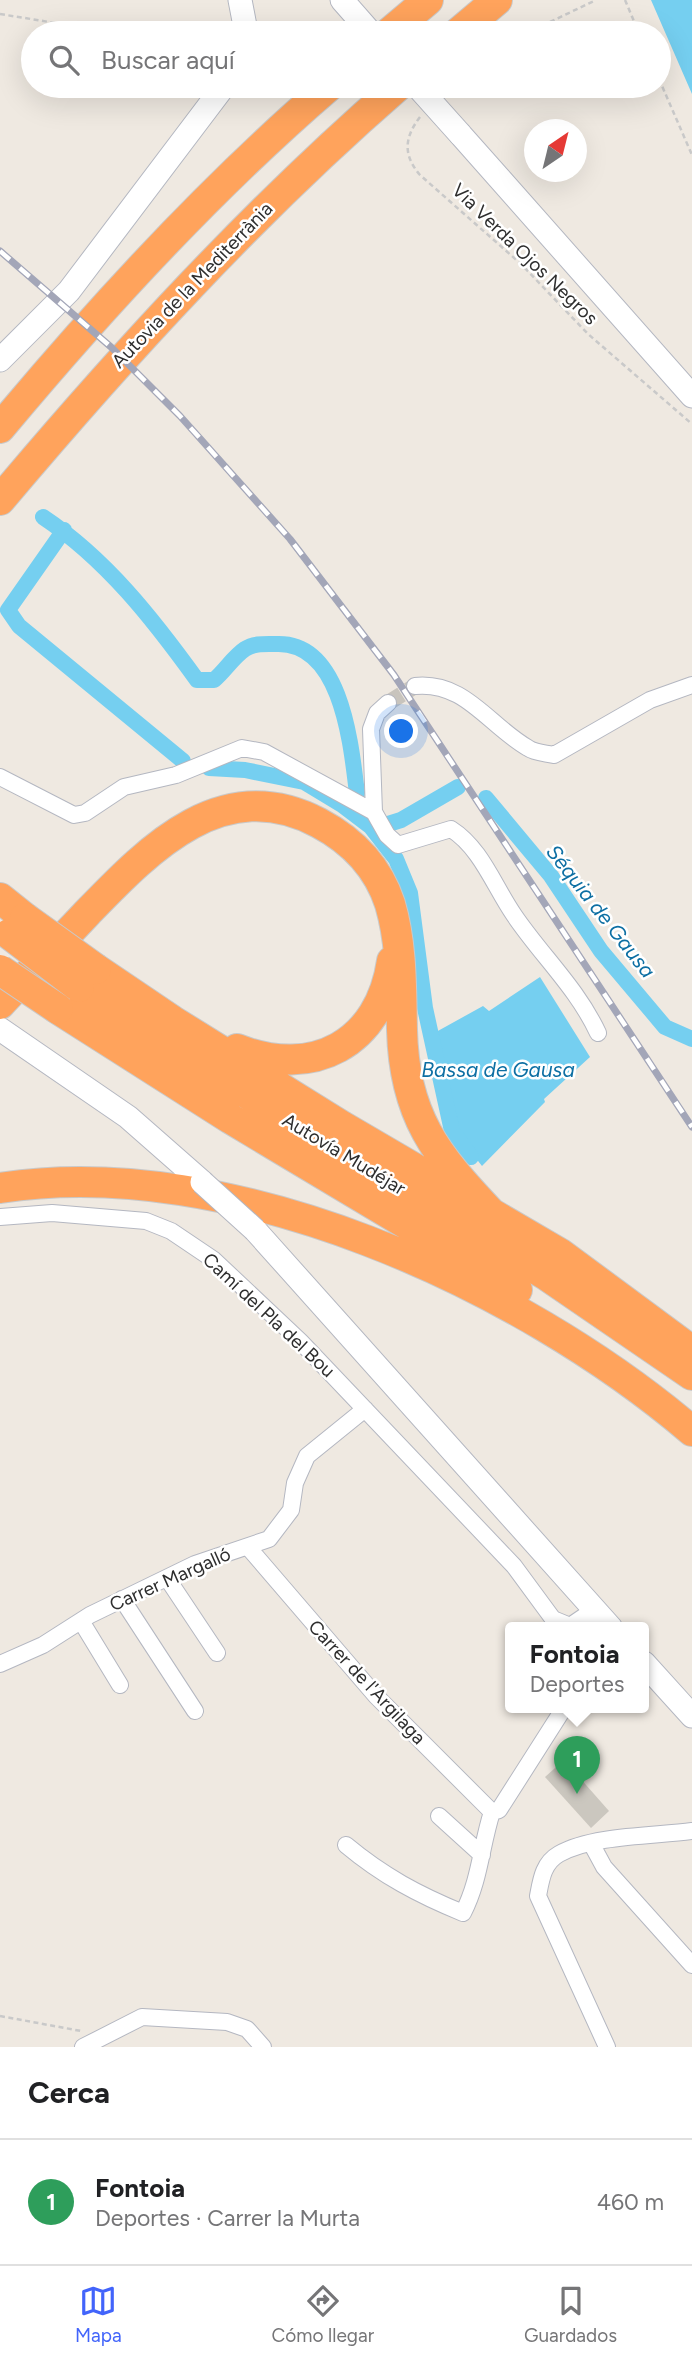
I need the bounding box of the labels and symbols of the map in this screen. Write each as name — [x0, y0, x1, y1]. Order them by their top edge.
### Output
north arrow — [524, 119, 587, 182]
street label: Via Verda Ojos Negros — [447, 178, 603, 330]
street label: Autovia de la Mediterrània — [107, 197, 277, 373]
your location — [384, 714, 418, 748]
water label: Séquia de Gausa — [541, 839, 661, 983]
water label: Bassa de Gausa — [421, 1057, 575, 1082]
street label: Autovía Mudéjar — [278, 1108, 410, 1200]
street label: Camí del Pla del Bou — [198, 1248, 340, 1382]
street label: Carrer Margalló — [106, 1542, 234, 1616]
street label: Carrer de l'Argilaga — [304, 1615, 430, 1749]
pin: 1 — [554, 1736, 600, 1794]

